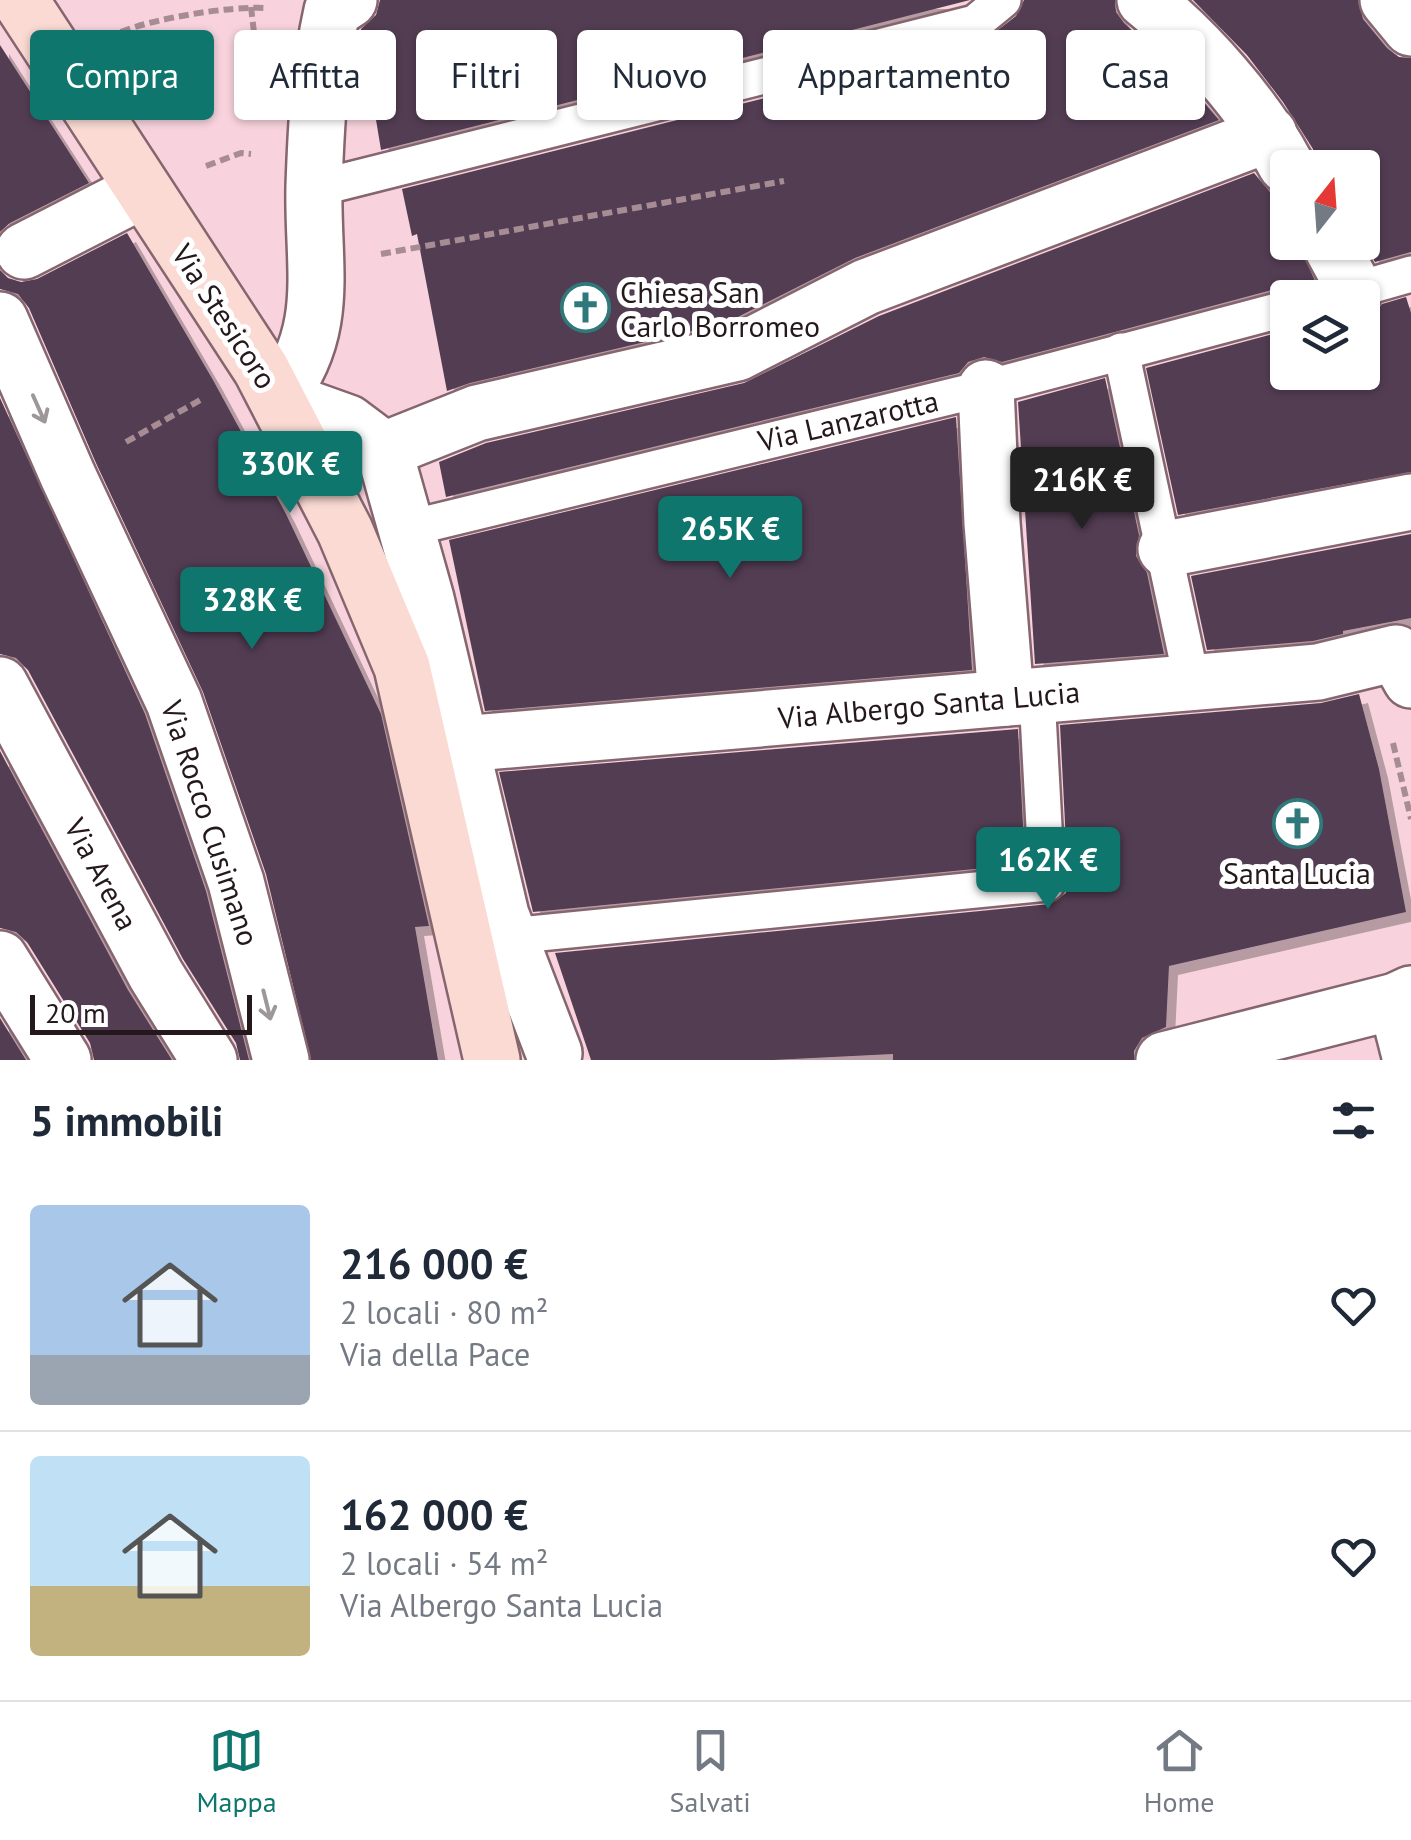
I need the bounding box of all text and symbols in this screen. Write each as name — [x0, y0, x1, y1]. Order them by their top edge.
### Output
chip: Compra — [30, 30, 214, 120]
chip: Affitta — [234, 30, 396, 120]
chip: Filtri — [416, 30, 557, 120]
chip: Nuovo — [577, 30, 743, 120]
chip: Appartamento — [763, 30, 1046, 120]
chip: Casa — [1066, 30, 1205, 120]
north arrow — [1270, 150, 1380, 260]
map controls — [1270, 150, 1380, 390]
street label: Via Stesicoro — [163, 235, 286, 396]
place label: Chiesa San Carlo Borromeo — [620, 272, 820, 345]
button: layers — [1270, 280, 1380, 390]
church icon: Chiesa San Carlo Borromeo — [559, 282, 611, 334]
street label: Via Lanzarotta — [753, 380, 942, 460]
one-way arrow — [31, 393, 49, 424]
pin: 330K € — [209, 431, 371, 516]
text: 330K € — [240, 442, 340, 484]
pin: 216K € — [1001, 447, 1163, 532]
text: 216K € — [1032, 458, 1132, 500]
pin: 265K € — [649, 496, 811, 581]
text: 265K € — [680, 507, 780, 549]
pin: 328K € — [171, 567, 333, 652]
text: 328K € — [202, 578, 302, 620]
street label: Via Albergo Santa Lucia — [775, 671, 1082, 737]
street label: Via Rocco Cusimano — [153, 695, 269, 950]
church icon: Santa Lucia — [1271, 797, 1323, 849]
street label: Via Arena — [56, 810, 148, 937]
pin: 162K € — [967, 827, 1129, 912]
text: 162K € — [998, 838, 1098, 880]
place label: Santa Lucia — [1223, 853, 1371, 892]
one-way arrow — [259, 988, 277, 1020]
scale bar — [30, 990, 252, 1034]
text: 20 m — [45, 994, 106, 1031]
text: 5 immobili — [30, 1093, 223, 1148]
icon: filters — [1326, 1093, 1381, 1148]
text: 216 000 € — [340, 1236, 528, 1291]
icon: home — [110, 1245, 230, 1365]
icon: heart — [1326, 1278, 1381, 1333]
text: 2 locali · 80 m² — [340, 1291, 548, 1333]
text: Via della Pace — [340, 1333, 530, 1375]
text: 162 000 € — [340, 1487, 528, 1542]
icon: home — [110, 1496, 230, 1616]
icon: heart — [1326, 1529, 1381, 1584]
text: 2 locali · 54 m² — [340, 1542, 548, 1584]
text: Via Albergo Santa Lucia — [340, 1584, 663, 1626]
tab: Mappa — [196, 1723, 277, 1820]
tab: Salvati — [670, 1723, 751, 1820]
tab: Home — [1144, 1723, 1215, 1820]

